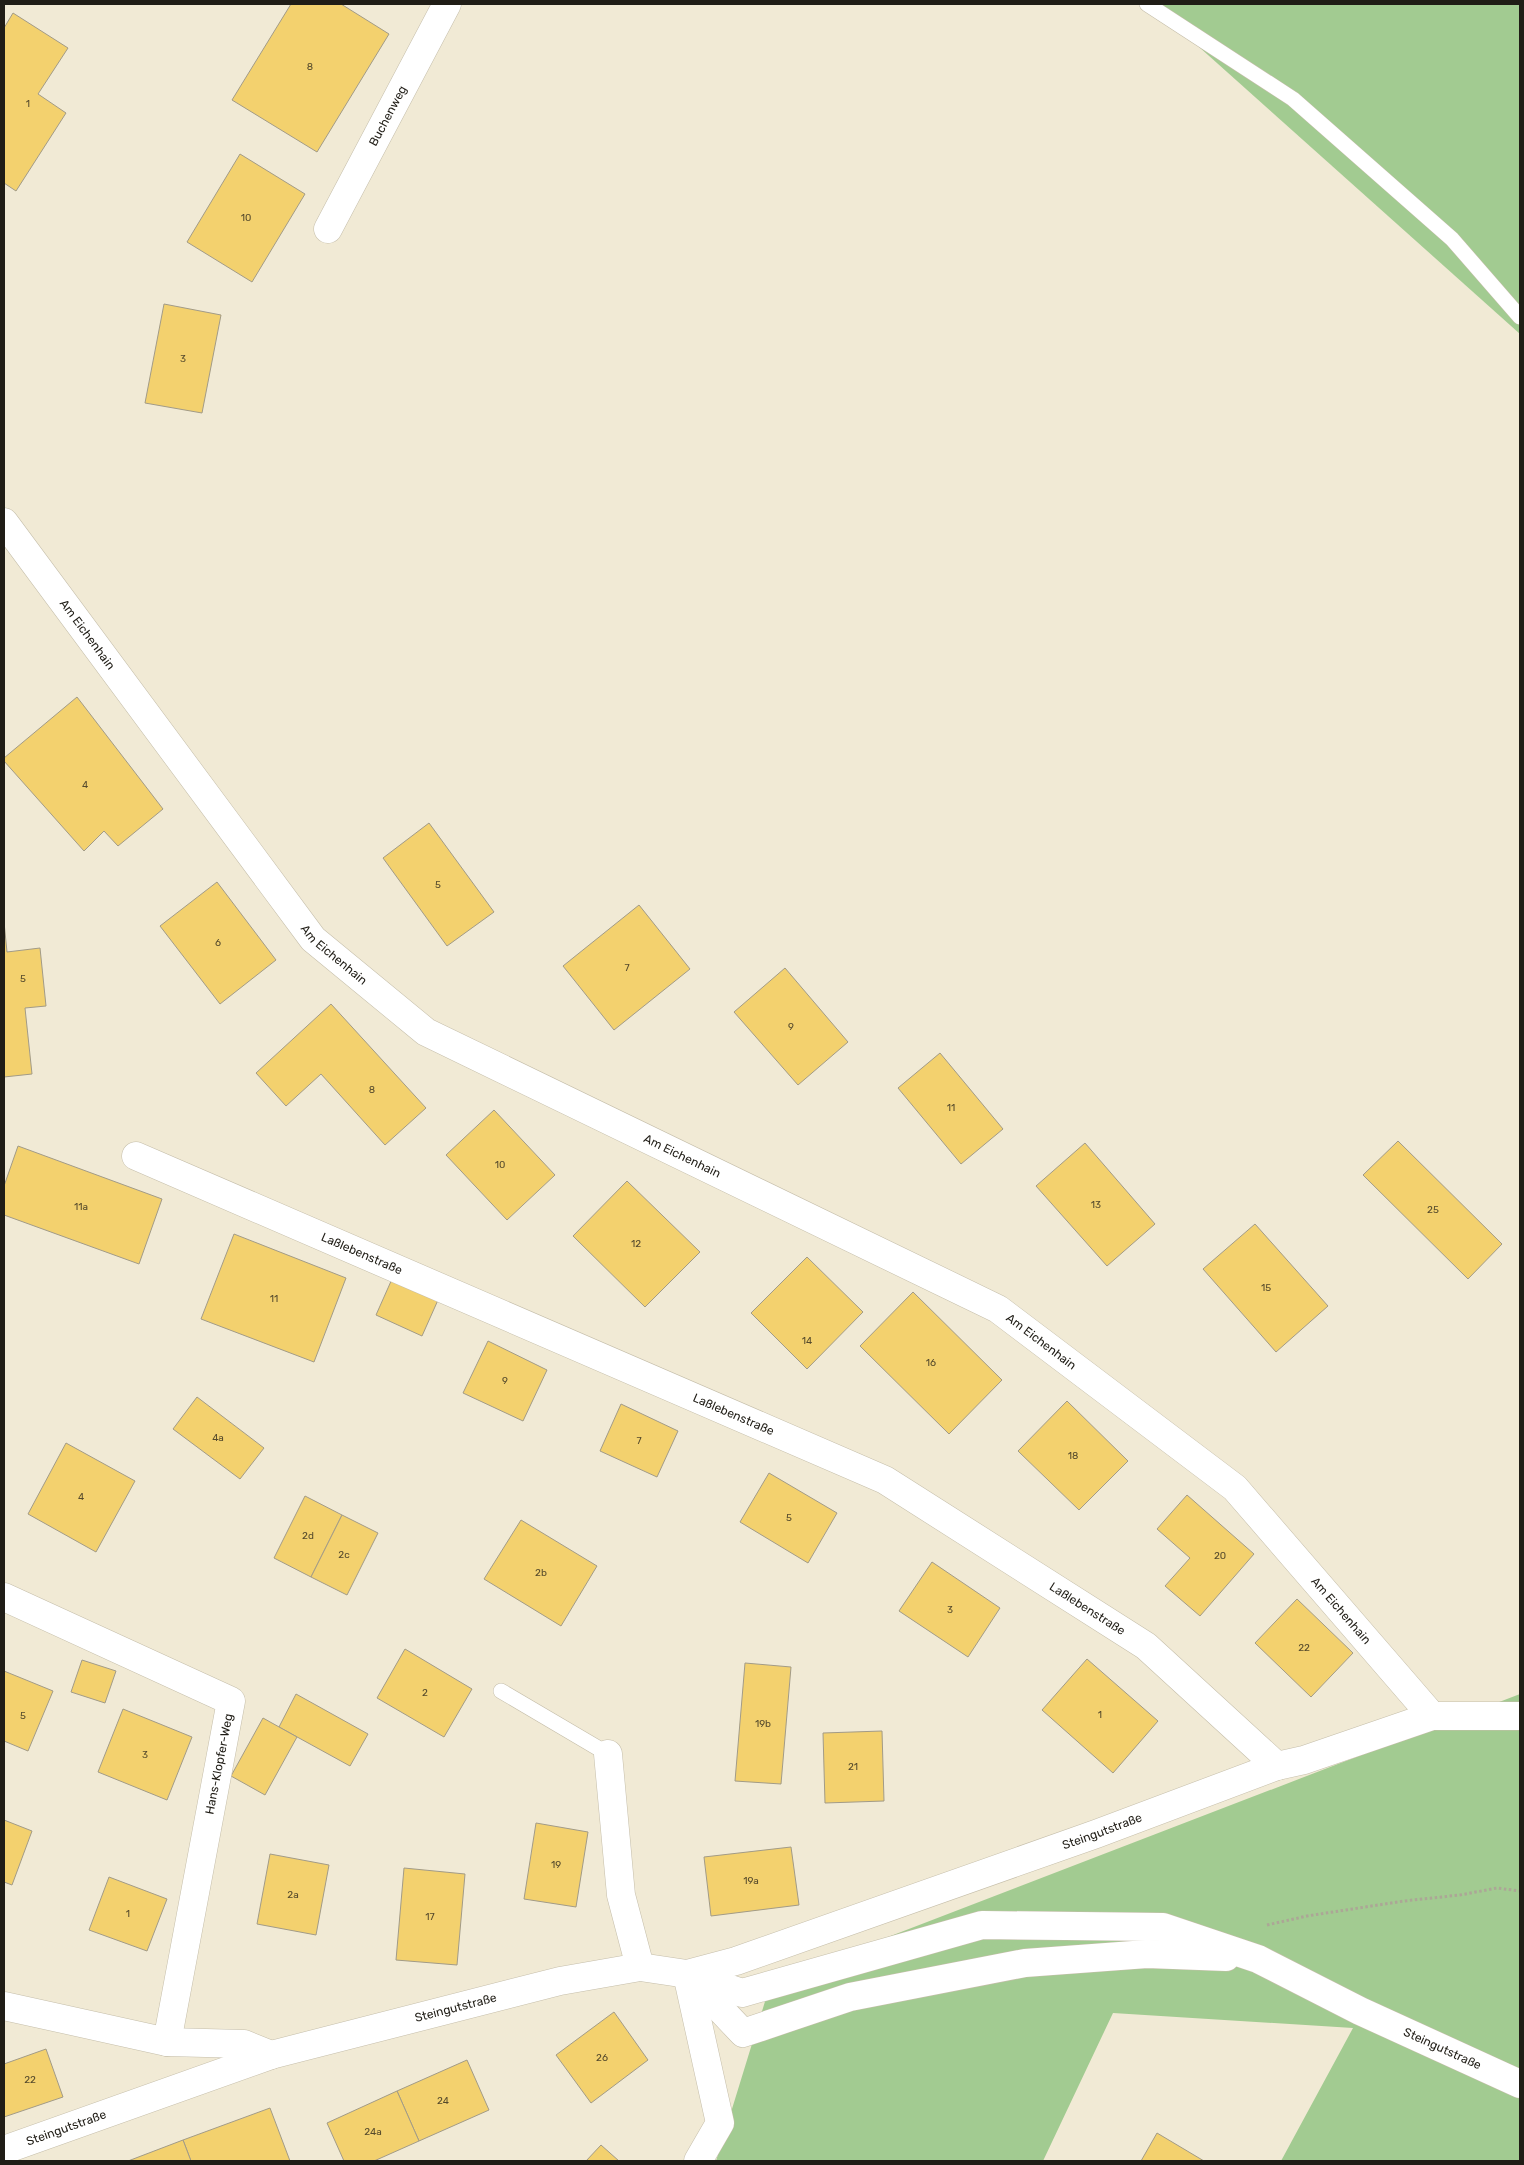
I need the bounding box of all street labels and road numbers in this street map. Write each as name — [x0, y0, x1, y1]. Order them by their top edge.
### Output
street label: Buchenweg — [366, 83, 410, 149]
street label: Am Eichenhain — [57, 597, 118, 672]
street label: Am Eichenhain — [298, 922, 370, 988]
street label: Am Eichenhain — [641, 1131, 723, 1181]
street label: Laßlebenstraße — [319, 1230, 405, 1277]
street label: Am Eichenhain — [1003, 1311, 1079, 1372]
street label: Laßlebenstraße — [691, 1391, 776, 1438]
street label: Am Eichenhain — [1308, 1574, 1374, 1647]
street label: Laßlebenstraße — [1047, 1580, 1128, 1638]
street label: Hans-Klopfer-Weg — [202, 1712, 236, 1816]
street label: Steingutstraße — [1060, 1810, 1144, 1852]
street label: Steingutstraße — [413, 1990, 498, 2025]
street label: Steingutstraße — [1401, 2025, 1484, 2073]
street label: Steingutstraße — [24, 2107, 108, 2149]

